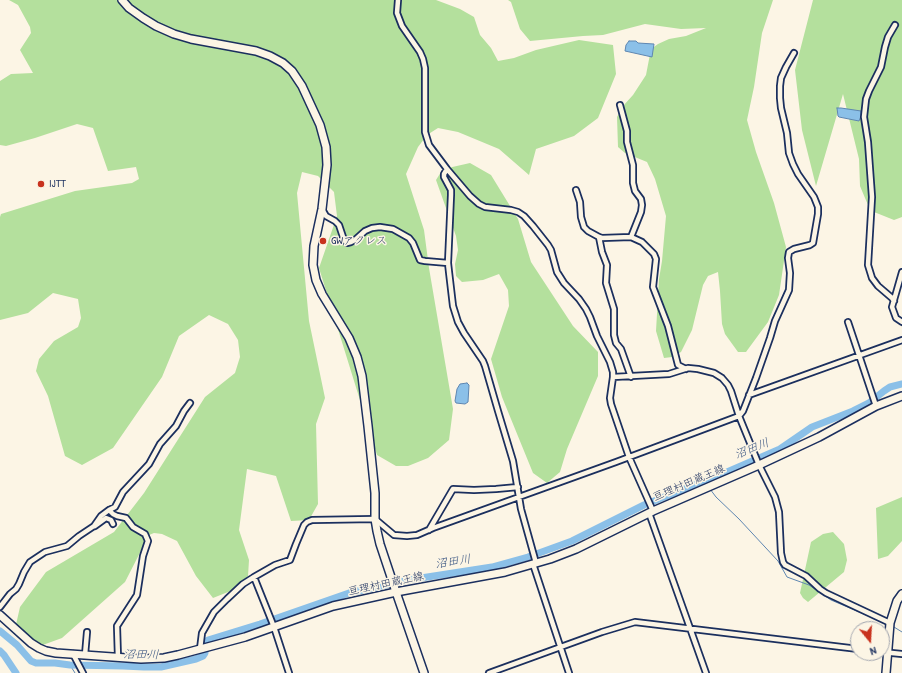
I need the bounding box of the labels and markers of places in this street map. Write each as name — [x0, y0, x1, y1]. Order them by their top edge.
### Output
place label: IJTT — [49, 177, 66, 191]
marker: IJTT — [36, 179, 46, 189]
place label: GWアクレス — [331, 234, 387, 248]
marker: GWアクレス — [318, 236, 328, 246]

